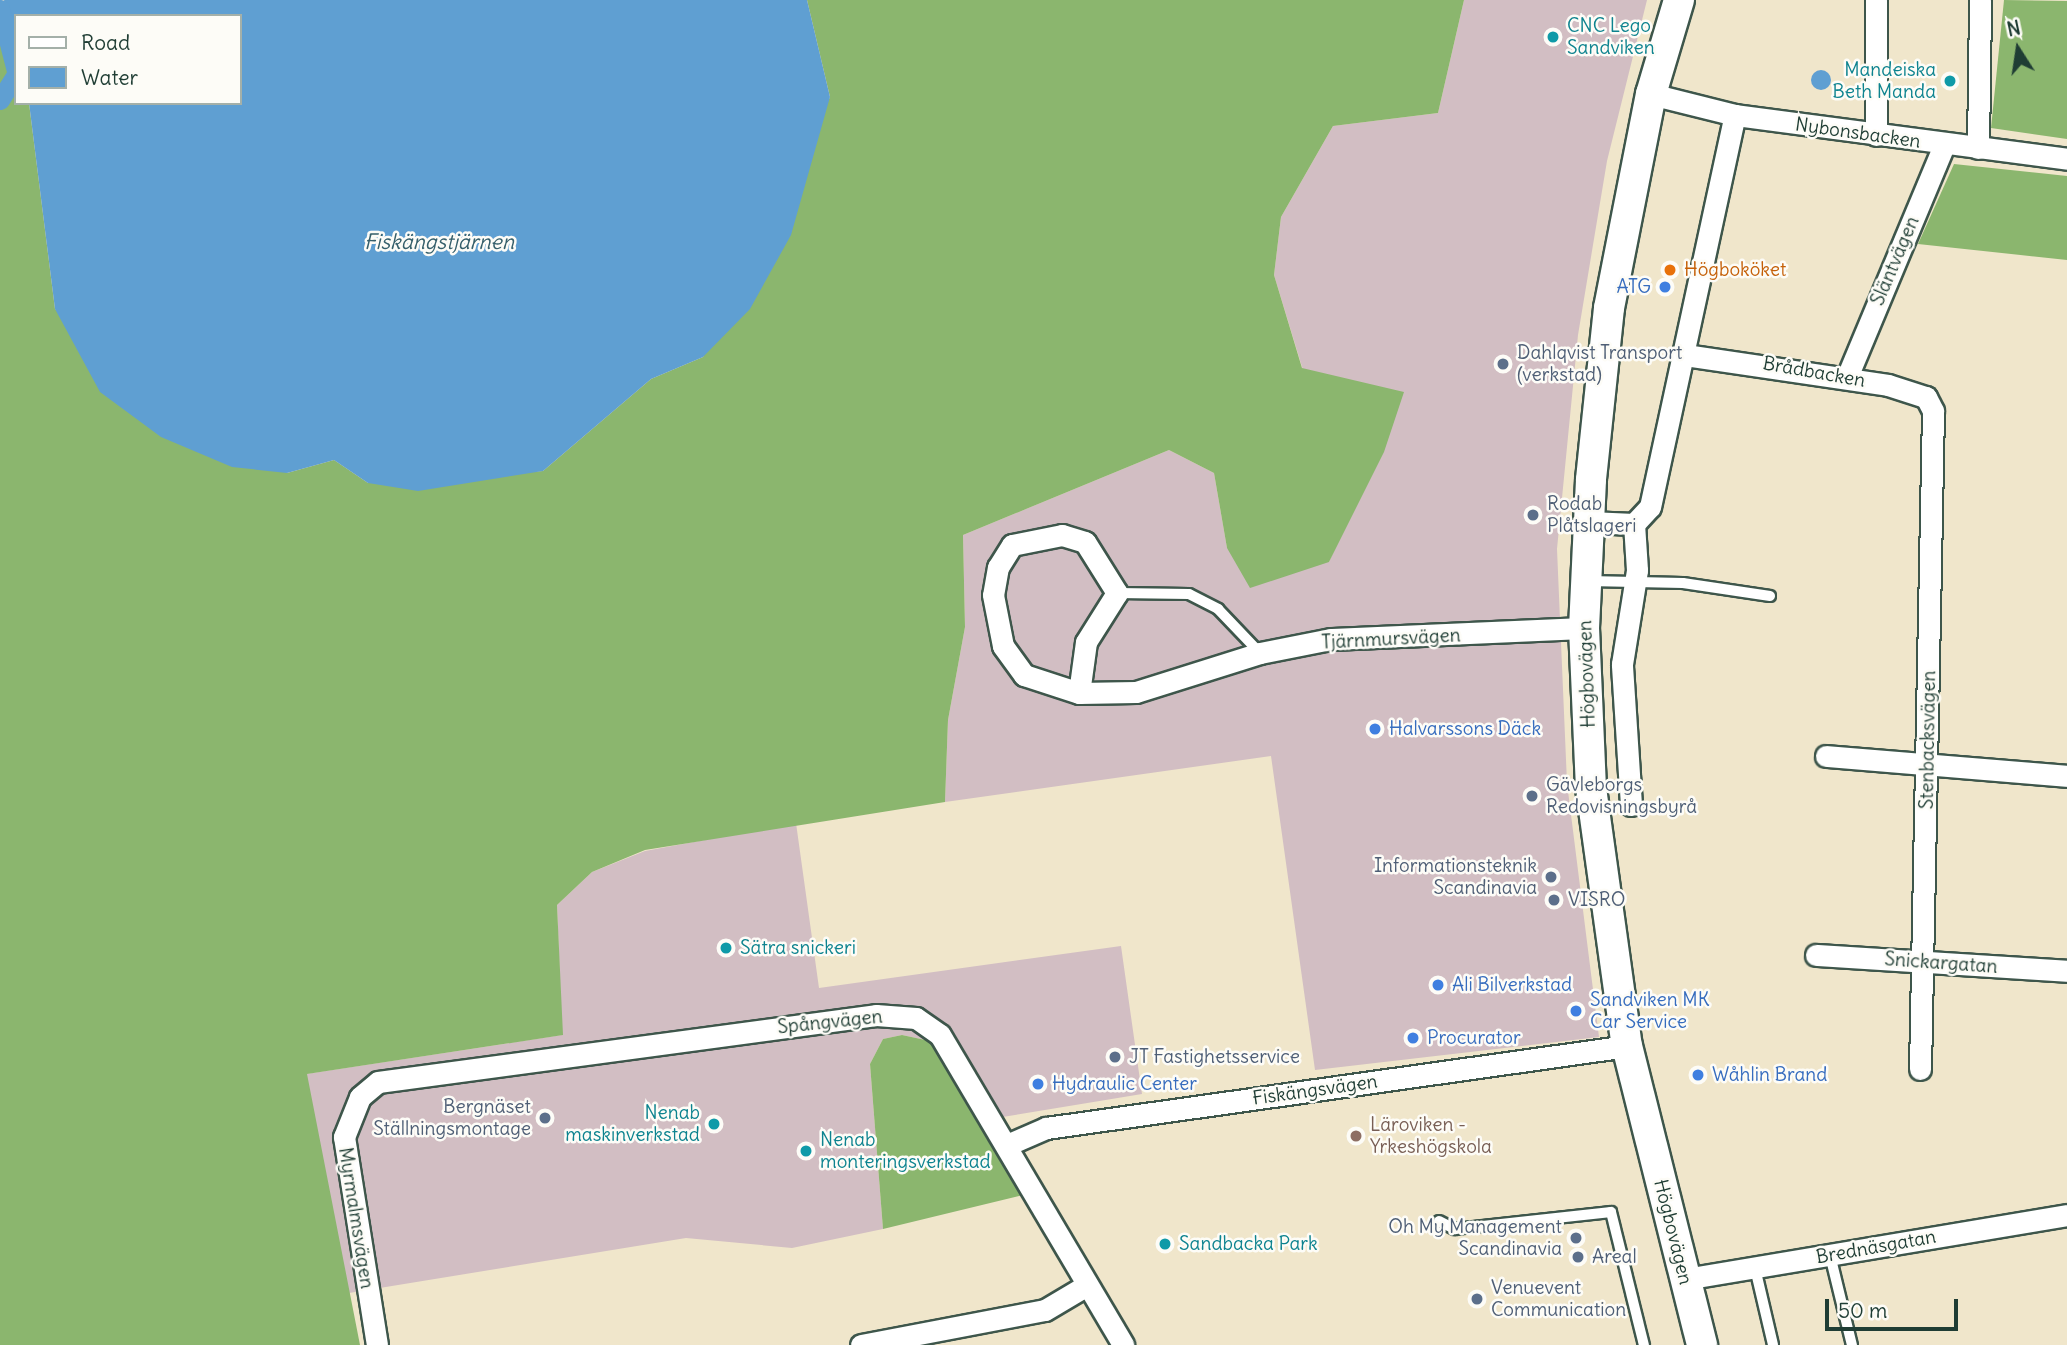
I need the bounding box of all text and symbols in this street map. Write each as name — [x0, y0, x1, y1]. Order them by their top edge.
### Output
legend — [14, 14, 242, 105]
north arrow — [1983, 14, 2053, 84]
place label: CNC Lego Sandviken — [1567, 15, 1655, 59]
text: N — [2005, 15, 2023, 42]
text: Road — [81, 29, 130, 56]
marker: CNC Lego Sandviken — [1545, 29, 1561, 45]
place label: Mandeiska Beth Manda — [1832, 59, 1936, 103]
text: Water — [81, 64, 138, 91]
marker: Mandeiska Beth Manda — [1942, 73, 1958, 89]
street label: Nybonsbacken — [1794, 113, 1922, 153]
street label: Släntvägen — [1866, 213, 1924, 309]
water label: Fiskängstjärnen — [364, 229, 514, 255]
place label: Högboköket — [1684, 259, 1787, 281]
marker: Högboköket — [1662, 262, 1678, 278]
place label: ATG — [1617, 276, 1651, 298]
marker: ATG — [1657, 279, 1673, 295]
place label: Dahlqvist Transport (verkstad) — [1517, 342, 1682, 386]
street label: Brådbacken — [1761, 352, 1867, 392]
marker: Dahlqvist Transport (verkstad) — [1495, 356, 1511, 372]
place label: Rodab Plåtslageri — [1547, 493, 1636, 537]
marker: Rodab Plåtslageri — [1525, 507, 1541, 523]
street label: Högbovägen — [1574, 620, 1600, 728]
street label: Tjärnmursvägen — [1321, 624, 1461, 654]
street label: Stenbacksvägen — [1915, 670, 1941, 810]
place label: Halvarssons Däck — [1389, 718, 1541, 740]
marker: Halvarssons Däck — [1367, 721, 1383, 737]
place label: Gävleborgs Redovisningsbyrå — [1546, 774, 1697, 818]
marker: Gävleborgs Redovisningsbyrå — [1524, 788, 1540, 804]
place label: Informationsteknik Scandinavia — [1374, 855, 1537, 899]
marker: Informationsteknik Scandinavia — [1543, 869, 1559, 885]
place label: VISRO — [1568, 889, 1625, 911]
marker: VISRO — [1546, 892, 1562, 908]
place label: Sätra snickeri — [740, 937, 856, 959]
marker: Sätra snickeri — [718, 940, 734, 956]
street label: Snickargatan — [1884, 948, 1998, 978]
place label: Ali Bilverkstad — [1452, 974, 1572, 996]
marker: Ali Bilverkstad — [1430, 977, 1446, 993]
place label: Sandviken MK Car Service — [1590, 989, 1710, 1033]
marker: Sandviken MK Car Service — [1568, 1003, 1584, 1019]
street label: Spångvägen — [776, 1005, 884, 1039]
place label: Procurator — [1427, 1027, 1521, 1049]
marker: Procurator — [1405, 1030, 1421, 1046]
place label: JT Fastighetsservice — [1129, 1046, 1300, 1068]
marker: JT Fastighetsservice — [1107, 1049, 1123, 1065]
place label: Wåhlin Brand — [1712, 1064, 1828, 1086]
marker: Wåhlin Brand — [1690, 1067, 1706, 1083]
street label: Fiskängsvägen — [1251, 1070, 1379, 1110]
place label: Hydraulic Center — [1052, 1073, 1197, 1095]
marker: Hydraulic Center — [1030, 1076, 1046, 1092]
place label: Bergnäset Ställningsmontage — [373, 1096, 531, 1140]
place label: Nenab maskinverkstad — [565, 1102, 700, 1146]
marker: Bergnäset Ställningsmontage — [537, 1110, 553, 1126]
place label: Läroviken - Yrkeshögskola — [1370, 1114, 1492, 1158]
marker: Nenab maskinverkstad — [706, 1116, 722, 1132]
marker: Läroviken - Yrkeshögskola — [1348, 1128, 1364, 1144]
place label: Nenab monteringsverkstad — [820, 1129, 991, 1173]
marker: Nenab monteringsverkstad — [798, 1143, 814, 1159]
street label: Myrmalmsvägen — [334, 1146, 378, 1290]
street label: Högbovägen — [1649, 1177, 1697, 1287]
place label: Oh My Management Scandinavia — [1388, 1216, 1562, 1260]
street label: Brednäsgatan — [1814, 1225, 1938, 1269]
marker: Oh My Management Scandinavia — [1568, 1230, 1584, 1246]
place label: Sandbacka Park — [1179, 1233, 1318, 1255]
marker: Sandbacka Park — [1157, 1236, 1173, 1252]
place label: Areal — [1592, 1246, 1637, 1268]
marker: Areal — [1570, 1249, 1586, 1265]
place label: Venuevent Communication — [1491, 1277, 1626, 1321]
scale bar — [1829, 1286, 1962, 1330]
marker: Venuevent Communication — [1469, 1291, 1485, 1307]
text: 50 m — [1838, 1297, 1887, 1324]

